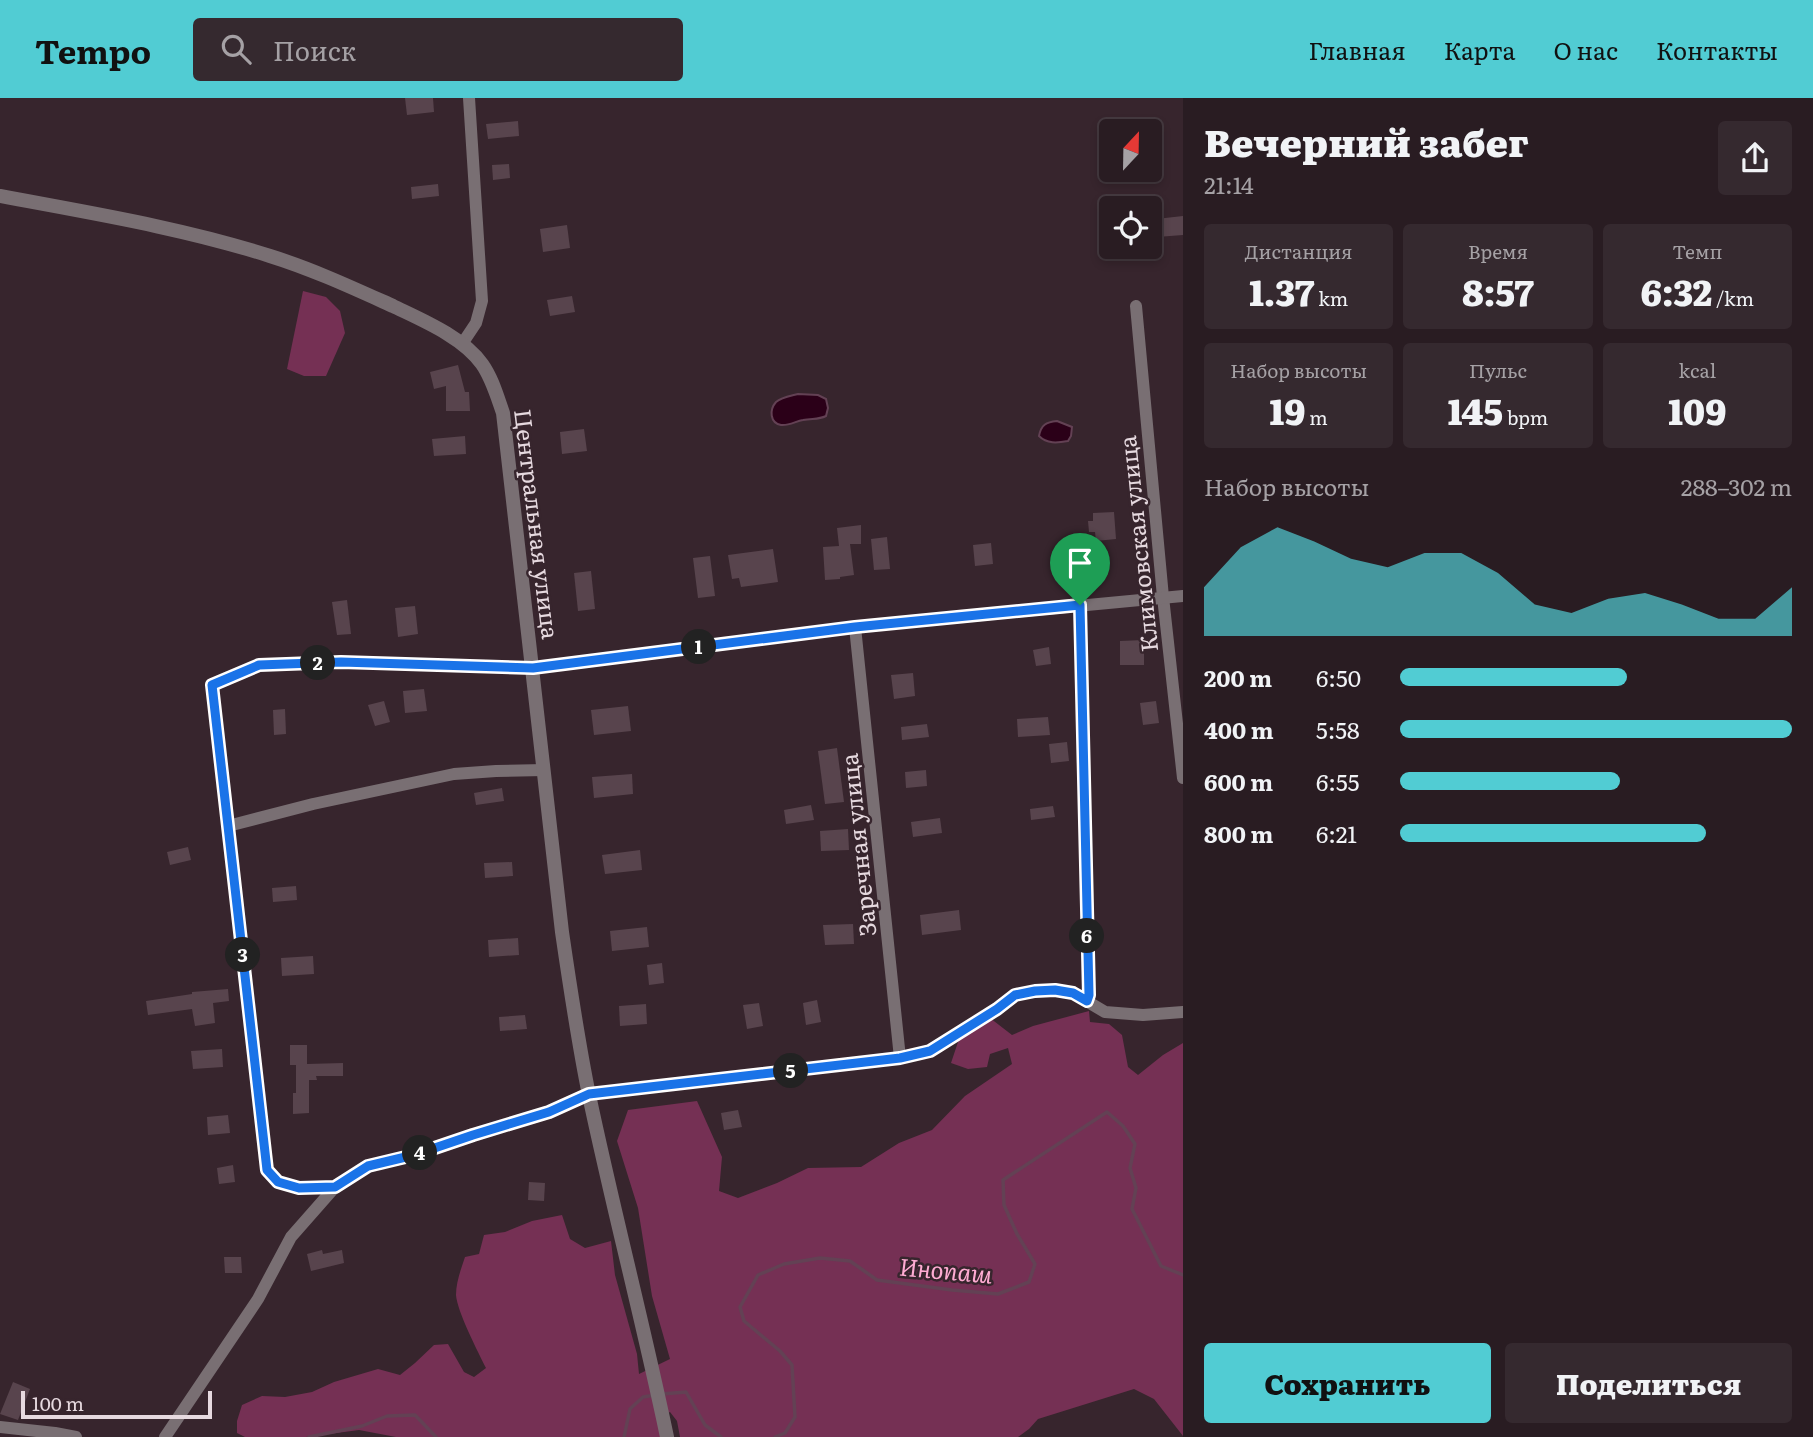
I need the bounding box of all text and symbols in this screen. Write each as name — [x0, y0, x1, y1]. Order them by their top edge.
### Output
search box — [193, 18, 683, 81]
text: Tempo — [35, 25, 151, 74]
icon: search — [217, 30, 255, 68]
text: Поиск — [273, 30, 356, 69]
text: Главная — [1308, 32, 1406, 67]
text: Карта — [1444, 32, 1516, 67]
text: О нас — [1554, 32, 1618, 67]
text: Контакты — [1656, 32, 1778, 67]
text: Вечерний забег — [1204, 112, 1529, 169]
north arrow — [1099, 119, 1162, 182]
map controls — [1099, 119, 1162, 259]
button: share — [1718, 121, 1792, 195]
text: 21:14 — [1204, 167, 1254, 201]
button: locate — [1099, 196, 1162, 259]
text: Дистанция — [1245, 237, 1353, 265]
text: Время — [1468, 237, 1528, 265]
text: Темп — [1672, 237, 1722, 265]
text: 1.37 — [1249, 265, 1314, 317]
text: 8:57 — [1462, 265, 1534, 317]
text: 6:32 — [1641, 265, 1712, 317]
text: km — [1314, 284, 1348, 312]
text: /km — [1712, 284, 1754, 312]
text: Набор высоты — [1230, 356, 1367, 384]
text: Пульс — [1469, 356, 1527, 384]
text: kcal — [1679, 356, 1716, 384]
text: 19 — [1270, 384, 1305, 436]
text: 145 — [1448, 384, 1503, 436]
text: 109 — [1668, 384, 1726, 436]
text: m — [1305, 403, 1328, 431]
text: bpm — [1503, 403, 1548, 431]
street label: Центральная улица — [507, 407, 569, 642]
street label: Климовская улица — [1109, 434, 1165, 654]
text: Набор высоты — [1204, 469, 1369, 503]
text: 288–302 m — [1681, 469, 1792, 503]
pin — [1050, 533, 1110, 605]
icon: arrive — [1061, 544, 1099, 582]
pin: 1 — [682, 630, 716, 664]
text: 1 — [695, 632, 702, 660]
pin: 2 — [300, 646, 336, 680]
text: 2 — [312, 648, 323, 676]
text: 200 m — [1204, 660, 1272, 694]
text: 6:50 — [1316, 660, 1361, 694]
text: 400 m — [1204, 712, 1274, 746]
text: 5:58 — [1316, 712, 1360, 746]
street label: Заречная улица — [830, 751, 883, 938]
text: 600 m — [1204, 764, 1273, 798]
text: 6:55 — [1316, 764, 1359, 798]
text: 800 m — [1204, 816, 1273, 850]
text: 6:21 — [1316, 816, 1357, 850]
pin: 6 — [1070, 918, 1104, 954]
text: 6 — [1081, 921, 1092, 949]
pin: 3 — [226, 938, 260, 972]
text: 3 — [237, 940, 248, 968]
pin: 5 — [774, 1054, 808, 1088]
text: 5 — [785, 1056, 796, 1084]
pin: 4 — [402, 1136, 438, 1170]
text: 4 — [414, 1138, 425, 1166]
water label: Инопаш — [898, 1247, 994, 1291]
button: Сохранить — [1204, 1343, 1491, 1423]
button: Поделиться — [1505, 1343, 1792, 1423]
scale bar — [21, 1388, 212, 1420]
text: 100 m — [32, 1389, 84, 1417]

